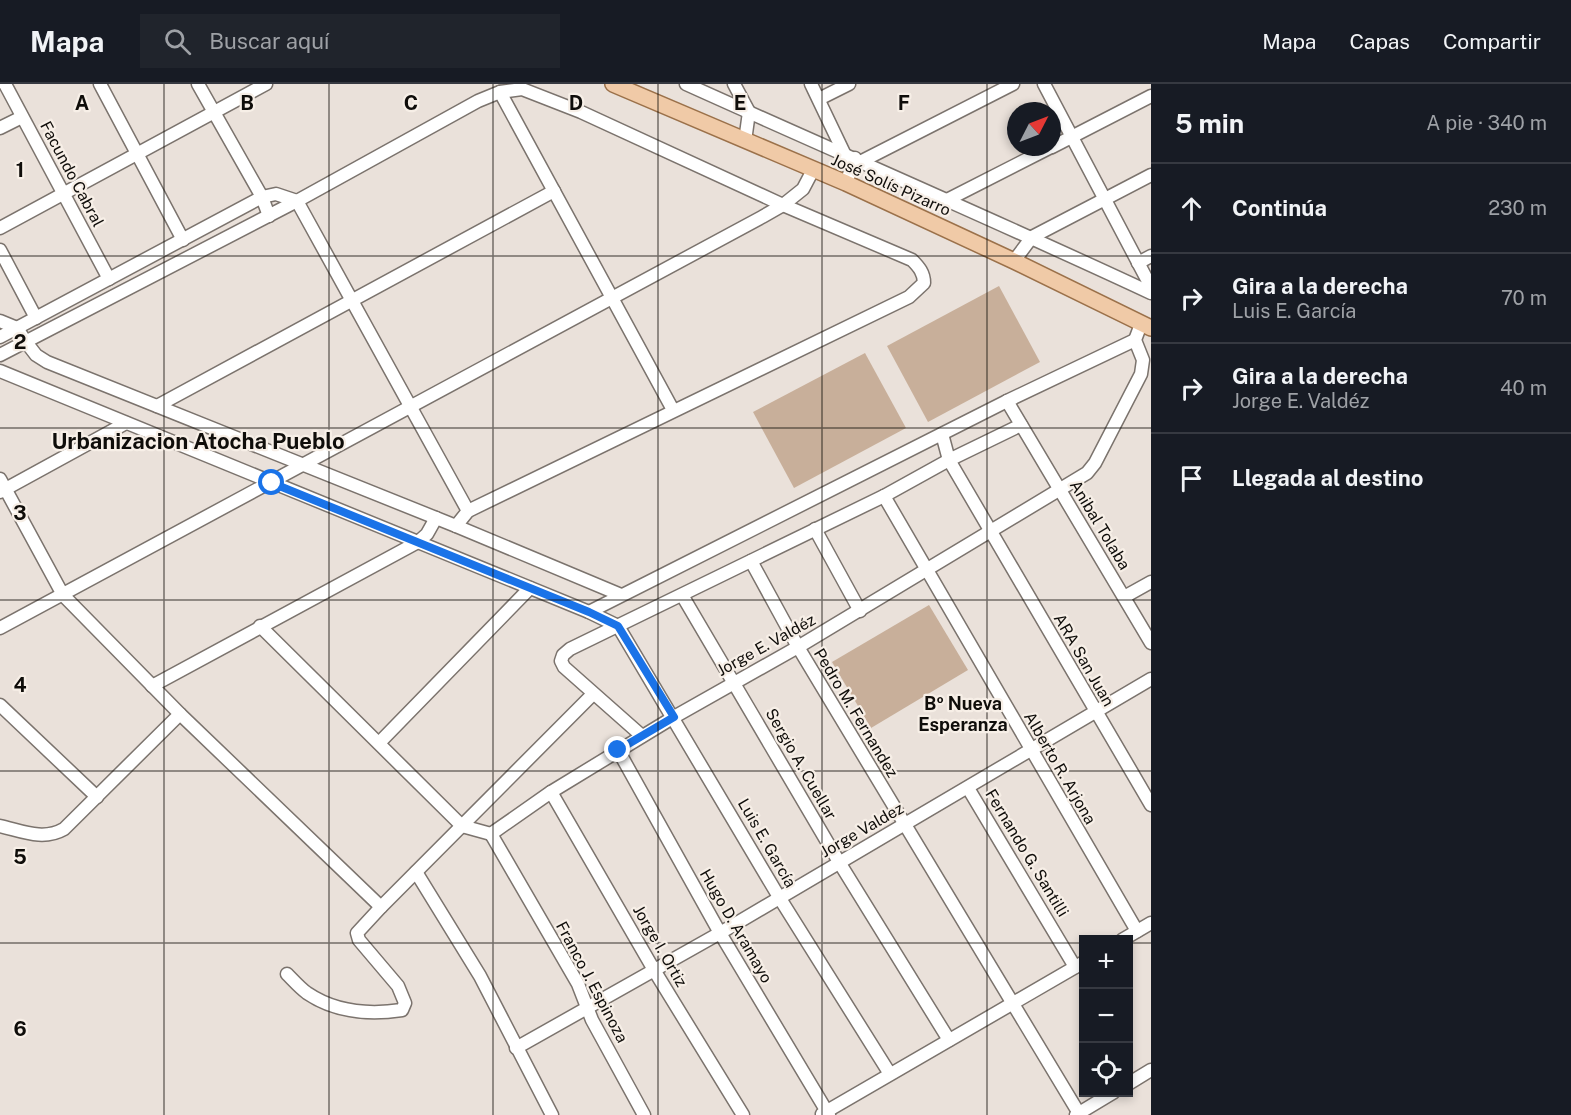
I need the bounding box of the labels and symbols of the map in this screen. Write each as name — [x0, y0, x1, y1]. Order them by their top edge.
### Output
text: A — [75, 91, 89, 115]
text: B — [240, 91, 254, 115]
text: C — [404, 91, 418, 115]
text: D — [569, 91, 583, 115]
text: E — [734, 91, 746, 115]
text: F — [898, 91, 910, 115]
north arrow — [1007, 102, 1061, 156]
street label: Facundo Cabral — [36, 118, 108, 230]
street label: José Solís Pizarro — [828, 150, 954, 220]
text: 1 — [16, 158, 24, 182]
text: 2 — [14, 330, 26, 354]
district label: Urbanizacion Atocha Pueblo — [51, 428, 345, 454]
route start — [258, 469, 284, 495]
street label: Anibal Tolaba — [1066, 477, 1134, 573]
text: 3 — [13, 501, 27, 525]
street label: Jorge E. Valdéz — [713, 610, 819, 680]
street label: ARA San Juan — [1050, 610, 1118, 710]
street label: Pedro M. Fernandez — [810, 645, 902, 781]
text: 4 — [13, 673, 27, 697]
district label: Bº Nueva Esperanza — [918, 693, 1008, 735]
street label: Sergio A. Cuellar — [761, 705, 841, 823]
street label: Alberto R. Arjona — [1020, 708, 1100, 828]
route end — [604, 736, 630, 762]
street label: Fernando G. Santilli — [981, 786, 1073, 920]
street label: Luis E. García — [734, 795, 800, 891]
street label: Jorge Valdez — [817, 798, 907, 861]
text: 5 — [13, 845, 27, 869]
street label: Hugo D. Aramayo — [696, 866, 776, 986]
street label: Jorge I. Ortiz — [629, 902, 691, 991]
street label: Franco J. Espinoza — [552, 918, 632, 1046]
text: 6 — [13, 1017, 27, 1041]

